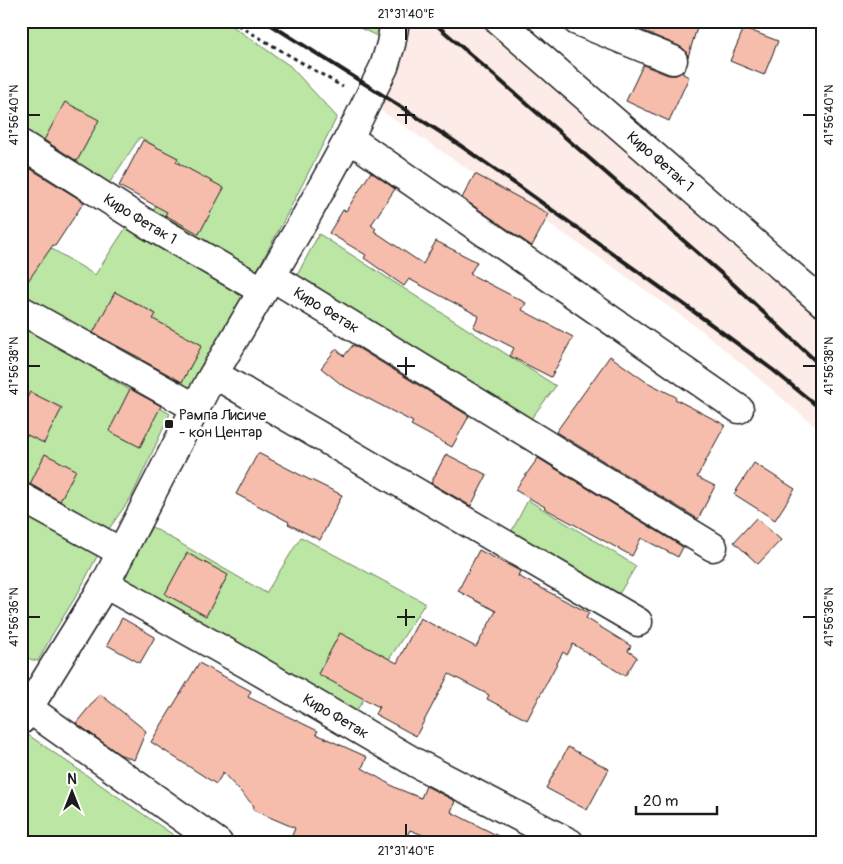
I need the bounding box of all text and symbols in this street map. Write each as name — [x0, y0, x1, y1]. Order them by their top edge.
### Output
text: 21°31'40"E — [378, 7, 434, 22]
text: 41°56'40"N — [7, 85, 22, 145]
text: 41°56'40"N — [822, 85, 837, 145]
street label: Киро Фетак 1 — [623, 127, 698, 196]
street label: Киро Фетак 1 — [100, 189, 180, 249]
street label: Киро Фетак — [290, 283, 363, 337]
text: 41°56'38"N — [7, 337, 22, 395]
text: 41°56'38"N — [822, 337, 837, 395]
place label: Рампа Лисиче - кон Центар — [179, 406, 267, 442]
marker: Рампа Лисиче - кон Центар — [163, 418, 175, 430]
text: 41°56'36"N — [7, 587, 22, 647]
text: 41°56'36"N — [822, 587, 837, 647]
street label: Киро Фетак — [299, 689, 373, 743]
north arrow — [48, 766, 98, 816]
text: N — [67, 771, 77, 788]
scale bar — [636, 784, 717, 816]
text: 20 m — [643, 792, 678, 811]
text: 21°31'40"E — [378, 844, 434, 859]

